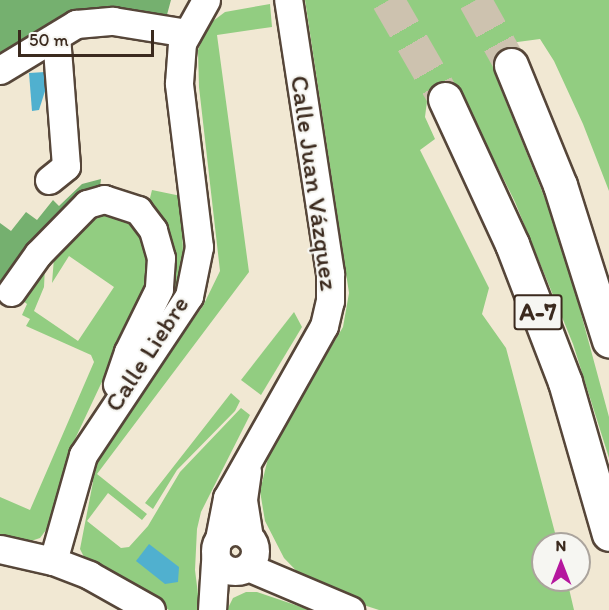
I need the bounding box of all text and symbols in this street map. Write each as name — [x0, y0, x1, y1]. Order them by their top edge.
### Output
scale bar — [21, 18, 158, 56]
text: 50 m — [29, 29, 69, 51]
street label: Calle Juan Vázquez — [284, 74, 344, 292]
street label: Calle Liebre — [98, 290, 196, 418]
road number: A-7 — [512, 291, 564, 333]
north arrow — [531, 532, 591, 592]
text: N — [556, 536, 566, 555]

